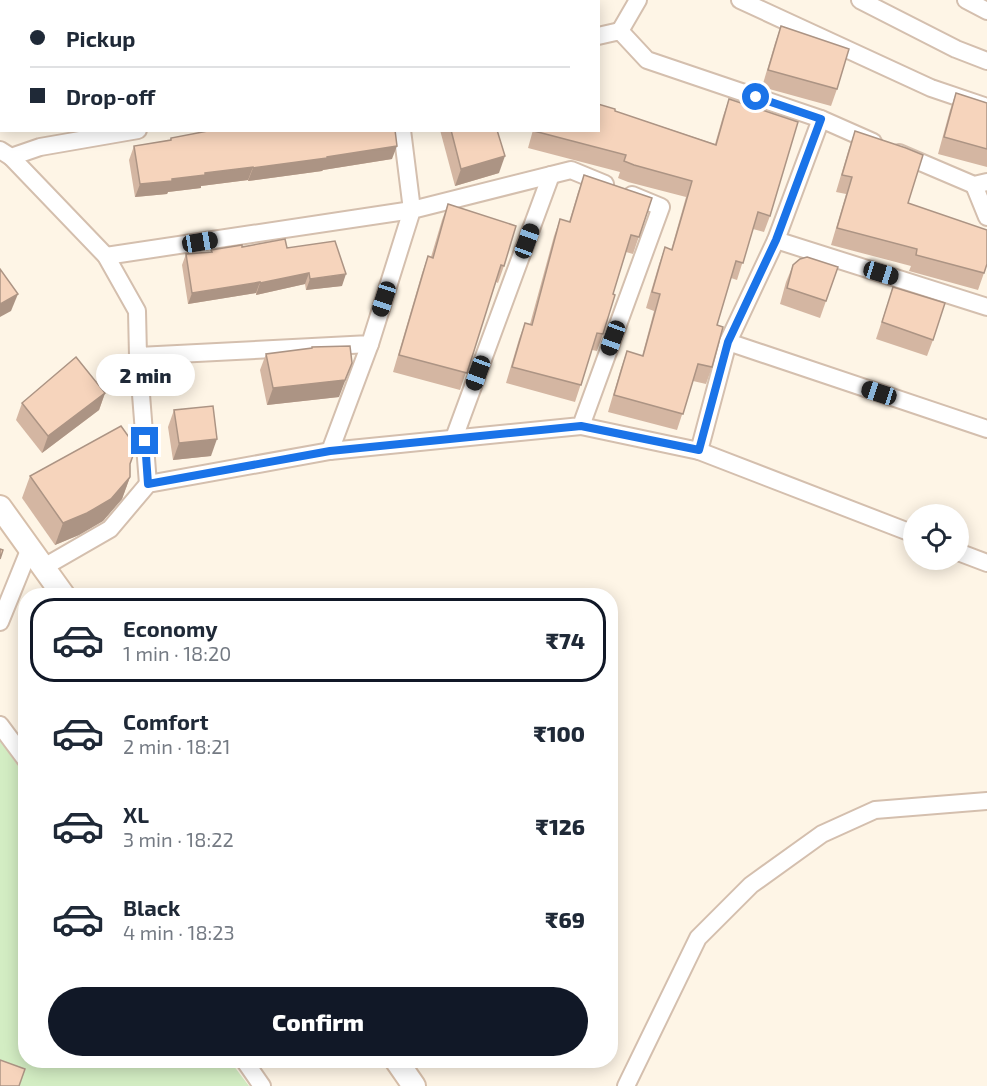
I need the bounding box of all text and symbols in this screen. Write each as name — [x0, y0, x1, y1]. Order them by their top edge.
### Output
text: Pickup — [66, 25, 135, 51]
text: Drop-off — [66, 83, 155, 109]
route start — [742, 83, 769, 110]
car — [512, 221, 542, 261]
car — [181, 230, 219, 254]
car — [861, 259, 901, 287]
car — [370, 279, 398, 319]
car — [598, 318, 628, 358]
car — [463, 353, 493, 393]
callout: 2 min — [96, 354, 195, 396]
text: 2 min — [120, 363, 171, 387]
car — [859, 379, 899, 407]
route end — [131, 427, 158, 454]
map controls — [903, 504, 969, 570]
button: locate — [903, 504, 969, 570]
icon: car — [51, 613, 105, 667]
text: Economy — [123, 615, 218, 641]
text: ₹74 — [546, 627, 585, 653]
text: 1 min · 18:20 — [123, 641, 231, 665]
icon: car — [51, 706, 105, 760]
text: Comfort — [123, 708, 208, 734]
text: ₹100 — [533, 720, 585, 746]
text: 2 min · 18:21 — [123, 734, 230, 758]
icon: car — [51, 799, 105, 853]
text: XL — [123, 801, 149, 827]
text: ₹126 — [536, 813, 585, 839]
text: 3 min · 18:22 — [123, 827, 234, 851]
icon: car — [51, 892, 105, 946]
text: Black — [123, 894, 180, 920]
text: ₹69 — [545, 906, 585, 932]
text: 4 min · 18:23 — [123, 920, 235, 944]
button: Confirm — [48, 987, 588, 1056]

